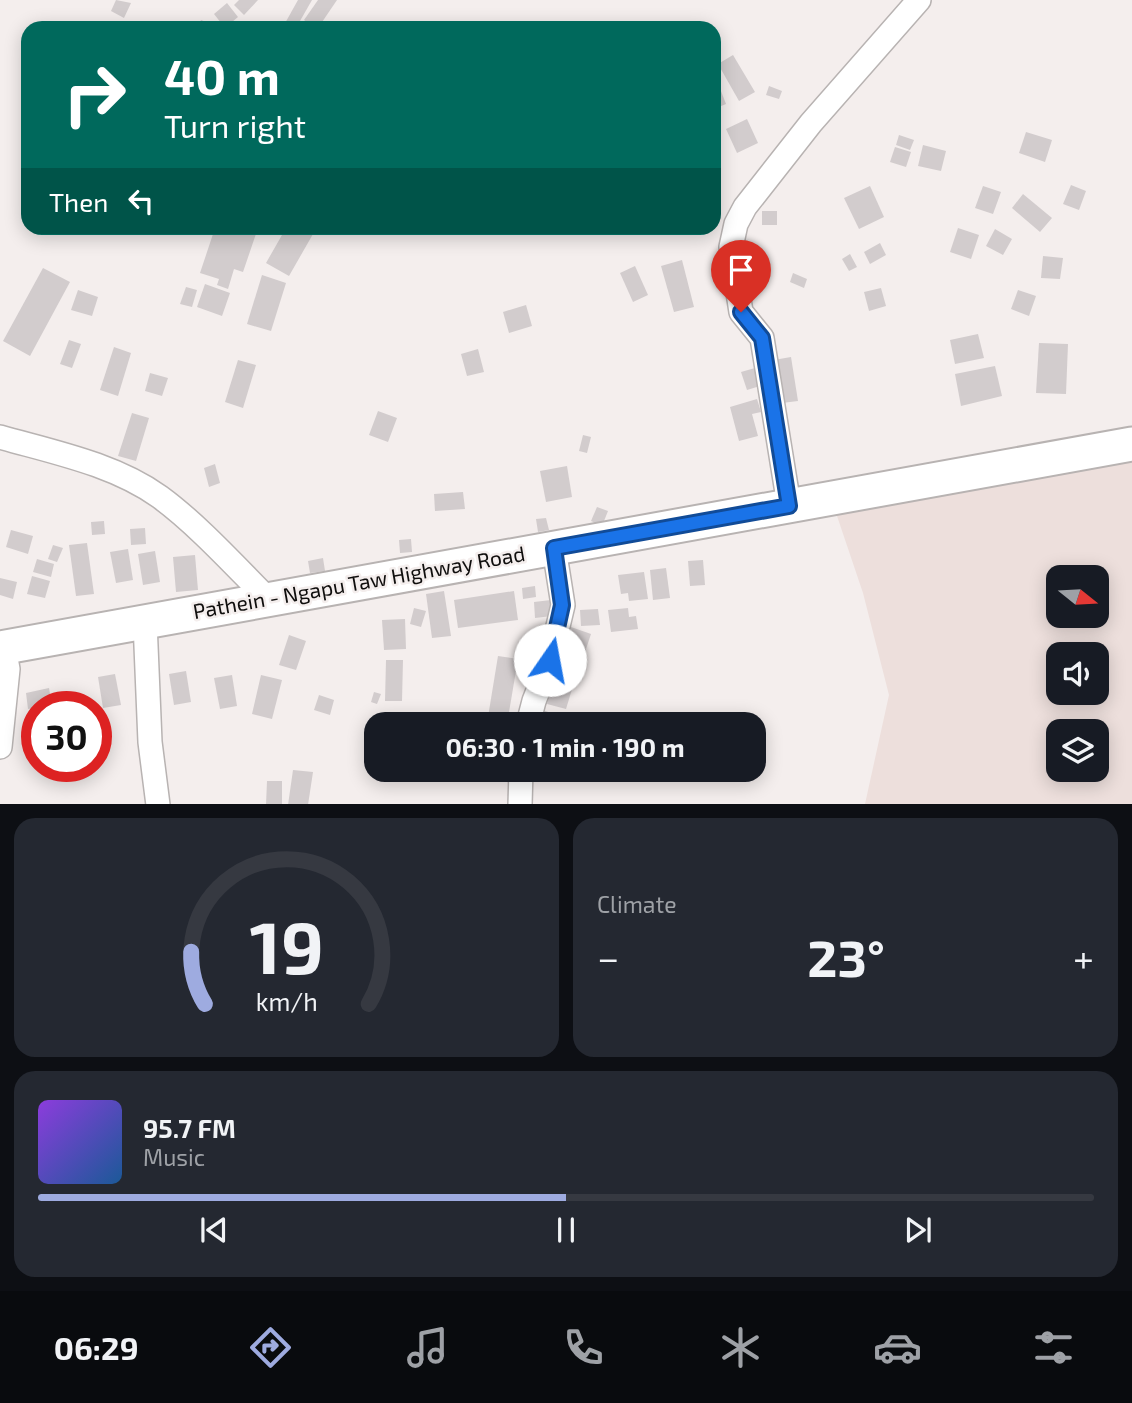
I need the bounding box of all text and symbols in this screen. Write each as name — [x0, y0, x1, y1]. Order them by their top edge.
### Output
text: 40 m — [164, 46, 280, 105]
icon: right — [49, 49, 140, 140]
text: Turn right — [164, 106, 306, 144]
icon: left — [122, 182, 160, 220]
text: Then — [49, 186, 108, 217]
pin — [711, 240, 771, 312]
icon: arrive — [722, 251, 760, 289]
street label: Pathein - Ngapu Taw Highway Road — [191, 540, 527, 623]
north arrow — [1046, 565, 1110, 628]
map controls — [1046, 565, 1109, 782]
position arrow — [513, 623, 587, 697]
button: sound — [1046, 642, 1109, 705]
speed limit sign: 30 — [21, 691, 112, 782]
button: layers — [1046, 719, 1109, 782]
text: 06:30 · 1 min · 190 m — [445, 731, 685, 762]
text: Climate — [597, 890, 677, 918]
text: 19 — [249, 901, 324, 989]
text: 23° — [807, 925, 885, 987]
text: − — [597, 934, 619, 980]
text: + — [1073, 934, 1094, 980]
text: km/h — [255, 985, 318, 1015]
text: 95.7 FM — [143, 1112, 236, 1143]
text: Music — [143, 1143, 205, 1171]
icon: previous — [195, 1211, 233, 1249]
icon: pause — [547, 1211, 585, 1249]
icon: next — [899, 1211, 937, 1249]
icon: directions — [246, 1323, 295, 1372]
icon: music — [403, 1323, 452, 1372]
icon: phone — [559, 1323, 608, 1372]
icon: climate — [716, 1323, 765, 1372]
icon: car — [873, 1323, 922, 1372]
icon: filters — [1029, 1323, 1078, 1372]
text: 06:29 — [54, 1328, 139, 1366]

